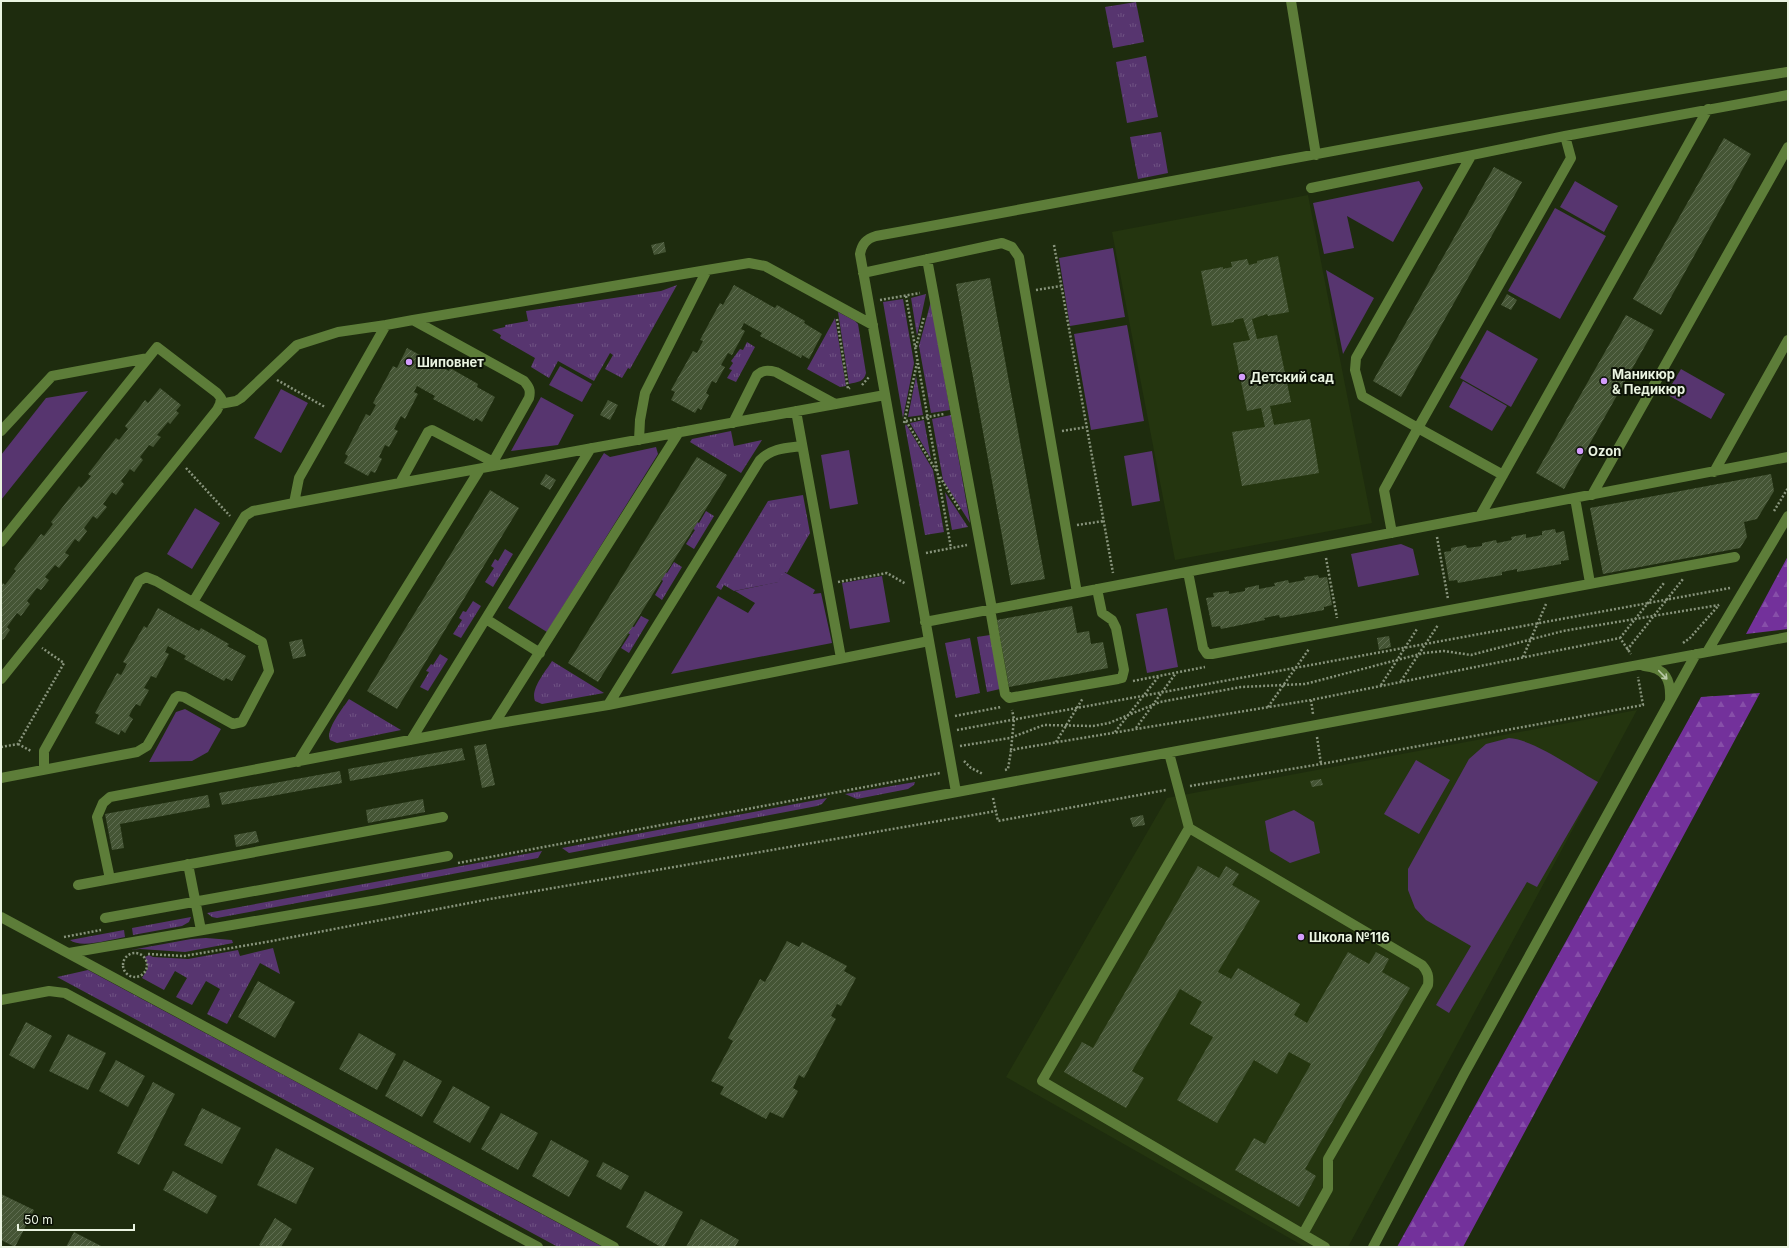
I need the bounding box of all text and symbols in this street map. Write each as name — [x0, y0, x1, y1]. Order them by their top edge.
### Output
place label: Шиповнет — [417, 354, 484, 370]
marker: Шиповнет — [404, 357, 414, 367]
place label: Маникюр & Педикюр — [1612, 366, 1685, 397]
place label: Детский сад — [1250, 369, 1334, 385]
marker: Детский сад — [1237, 372, 1247, 382]
marker: Маникюр & Педикюр — [1599, 376, 1609, 386]
place label: Ozon — [1588, 443, 1621, 459]
marker: Ozon — [1575, 446, 1585, 456]
one-way arrow — [1658, 670, 1668, 680]
place label: Школа №116 — [1309, 929, 1390, 945]
marker: Школа №116 — [1296, 932, 1306, 942]
scale bar — [18, 1206, 134, 1232]
text: 50 m — [24, 1212, 53, 1227]

